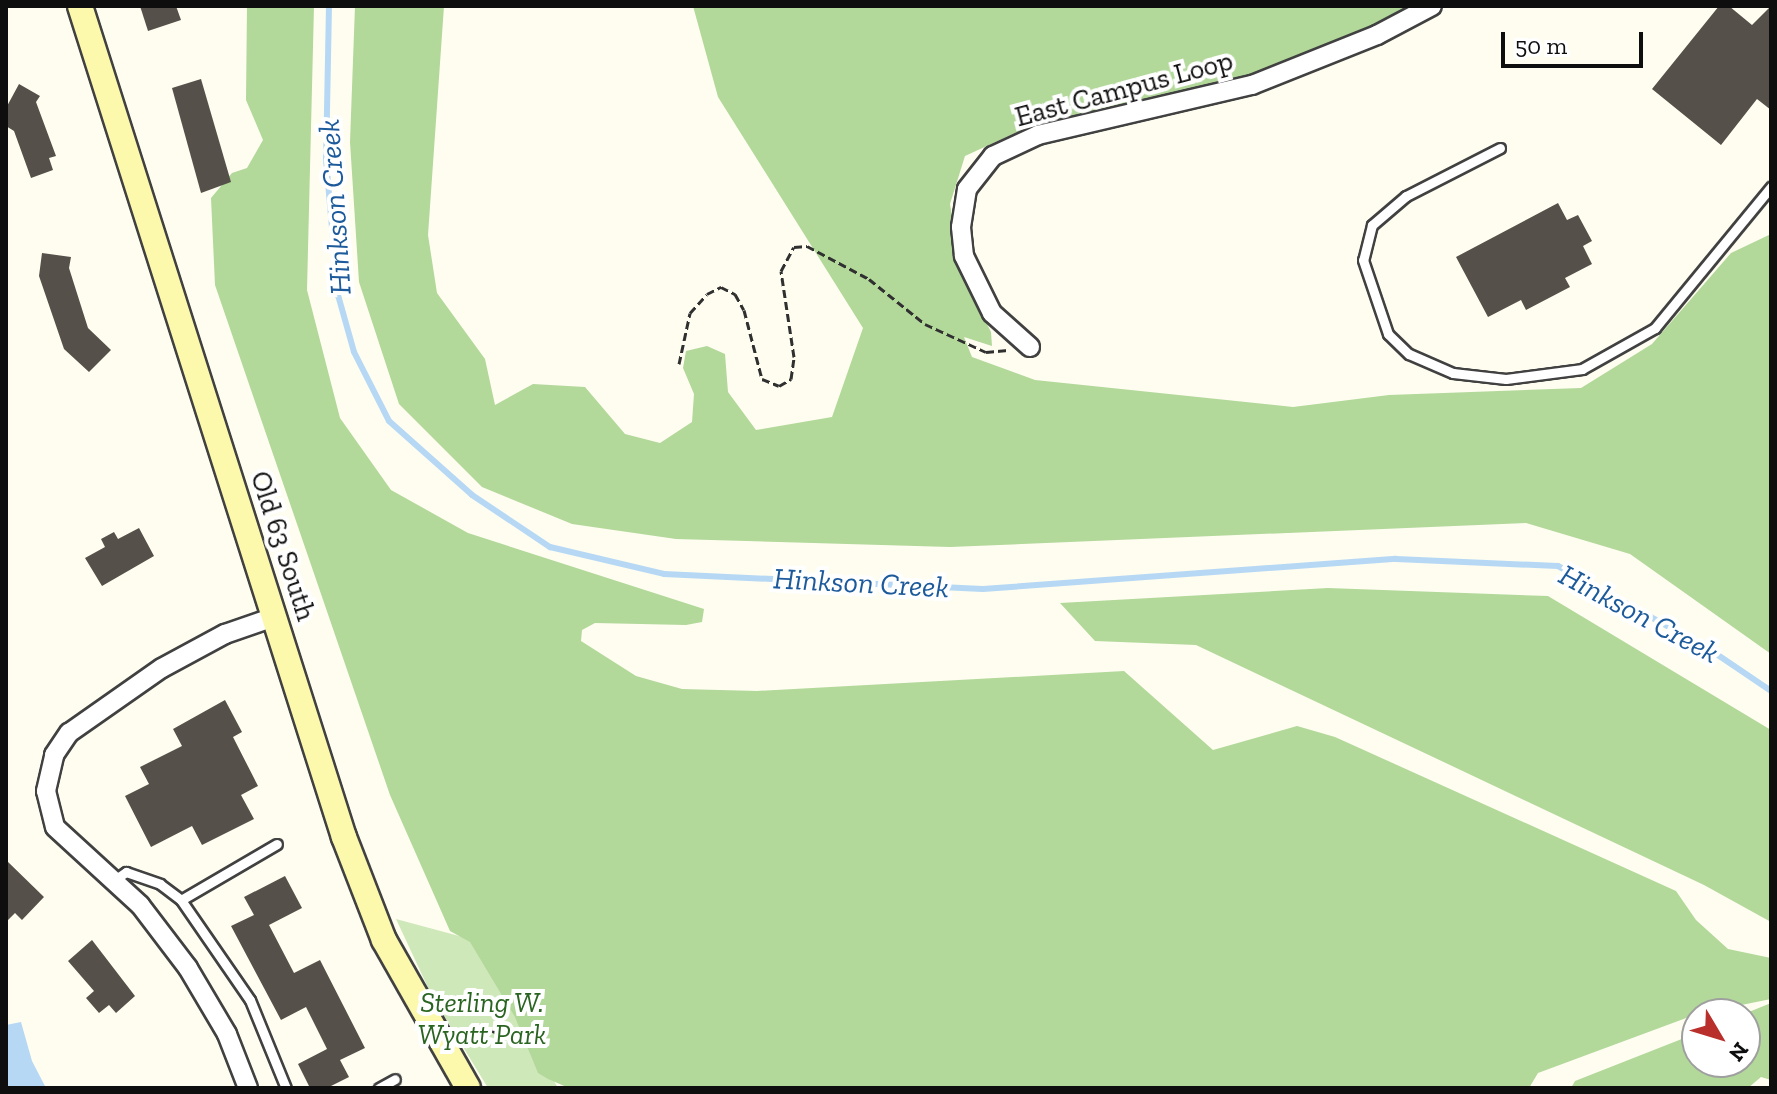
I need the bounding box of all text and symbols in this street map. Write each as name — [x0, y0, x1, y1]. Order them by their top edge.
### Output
scale bar — [1505, 16, 1647, 66]
text: 50 m — [1515, 31, 1567, 60]
street label: East Campus Loop — [1012, 44, 1236, 134]
water label: Hinkson Creek — [311, 118, 359, 296]
street label: Old 63 South — [243, 467, 323, 625]
water label: Hinkson Creek — [1553, 557, 1725, 671]
water label: Hinkson Creek — [772, 560, 950, 606]
park label: Sterling W. Wyatt Park — [418, 986, 546, 1052]
north arrow — [1681, 998, 1761, 1078]
text: N — [1723, 1037, 1755, 1067]

